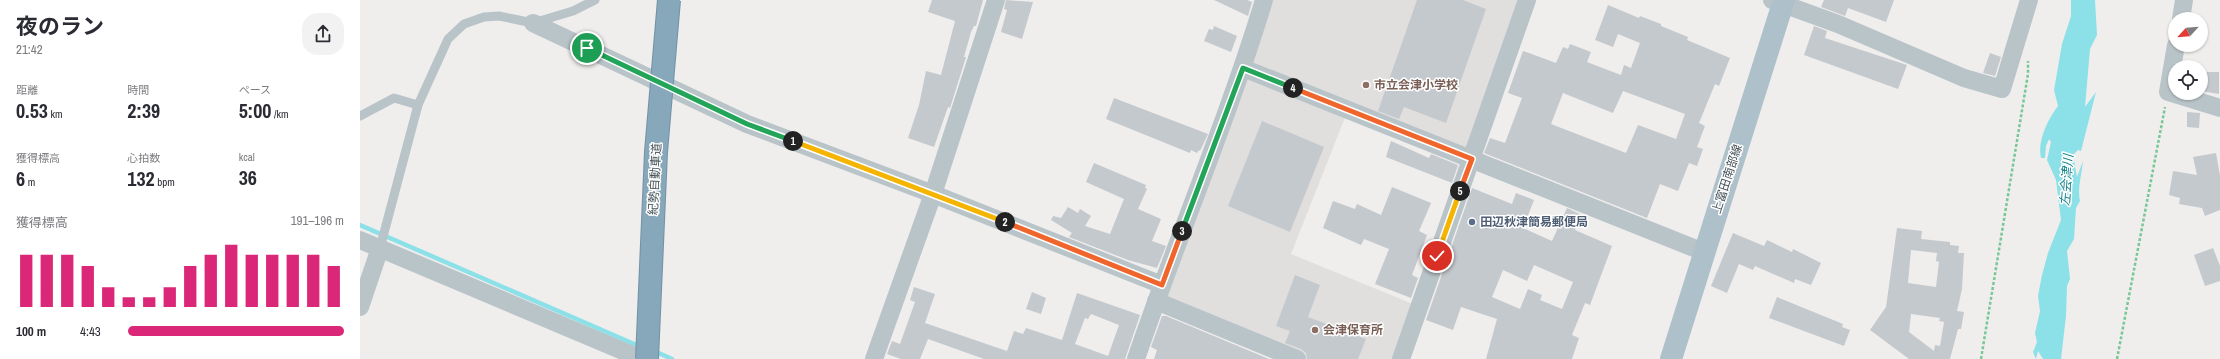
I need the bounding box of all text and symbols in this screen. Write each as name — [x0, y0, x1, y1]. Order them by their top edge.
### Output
text: 夜のラン — [16, 11, 104, 41]
north arrow — [2168, 12, 2208, 52]
map controls — [2168, 12, 2208, 100]
button: share — [302, 13, 344, 55]
pin — [570, 31, 604, 65]
icon: arrive — [576, 37, 598, 59]
text: 21:42 — [16, 41, 43, 58]
button: locate — [2168, 60, 2208, 100]
place label: 市立会津小学校 — [1374, 77, 1458, 93]
pin: 4 — [1283, 78, 1303, 98]
marker: 市立会津小学校 — [1361, 80, 1371, 90]
text: 4 — [1290, 81, 1296, 95]
text: 距離 — [16, 83, 38, 97]
text: 時間 — [127, 83, 149, 97]
text: ペース — [239, 83, 271, 97]
text: 0.53 — [16, 97, 48, 124]
text: 2:39 — [127, 97, 160, 124]
text: 5:00 — [239, 97, 271, 124]
text: km — [48, 107, 62, 121]
text: /km — [271, 107, 289, 121]
pin: 1 — [783, 131, 803, 151]
text: 1 — [790, 134, 796, 148]
street label: 上富田南部線 — [1708, 142, 1746, 216]
street label: 紀勢自動車道 — [645, 143, 665, 215]
text: kcal — [239, 150, 255, 164]
text: 獲得標高 — [16, 151, 60, 165]
text: 心拍数 — [127, 151, 160, 165]
water label: 左会津川 — [2056, 152, 2077, 207]
text: 36 — [239, 164, 257, 191]
text: 6 — [16, 165, 25, 192]
text: 132 — [127, 165, 155, 192]
text: m — [25, 175, 35, 189]
text: bpm — [155, 175, 175, 189]
pin: 5 — [1450, 181, 1470, 201]
text: 5 — [1457, 184, 1463, 198]
text: 191–196 m — [291, 212, 344, 229]
pin: 2 — [995, 212, 1015, 232]
text: 獲得標高 — [16, 214, 68, 231]
place label: 田辺秋津簡易郵便局 — [1480, 214, 1588, 230]
text: 2 — [1002, 215, 1008, 229]
marker: 田辺秋津簡易郵便局 — [1467, 217, 1477, 227]
pin: 3 — [1172, 221, 1192, 241]
text: 3 — [1179, 224, 1185, 238]
pin — [1420, 239, 1454, 273]
icon: check — [1426, 245, 1448, 267]
place label: 会津保育所 — [1323, 322, 1383, 338]
text: 100 m — [16, 323, 46, 340]
text: 4:43 — [80, 323, 101, 340]
marker: 会津保育所 — [1310, 325, 1320, 335]

